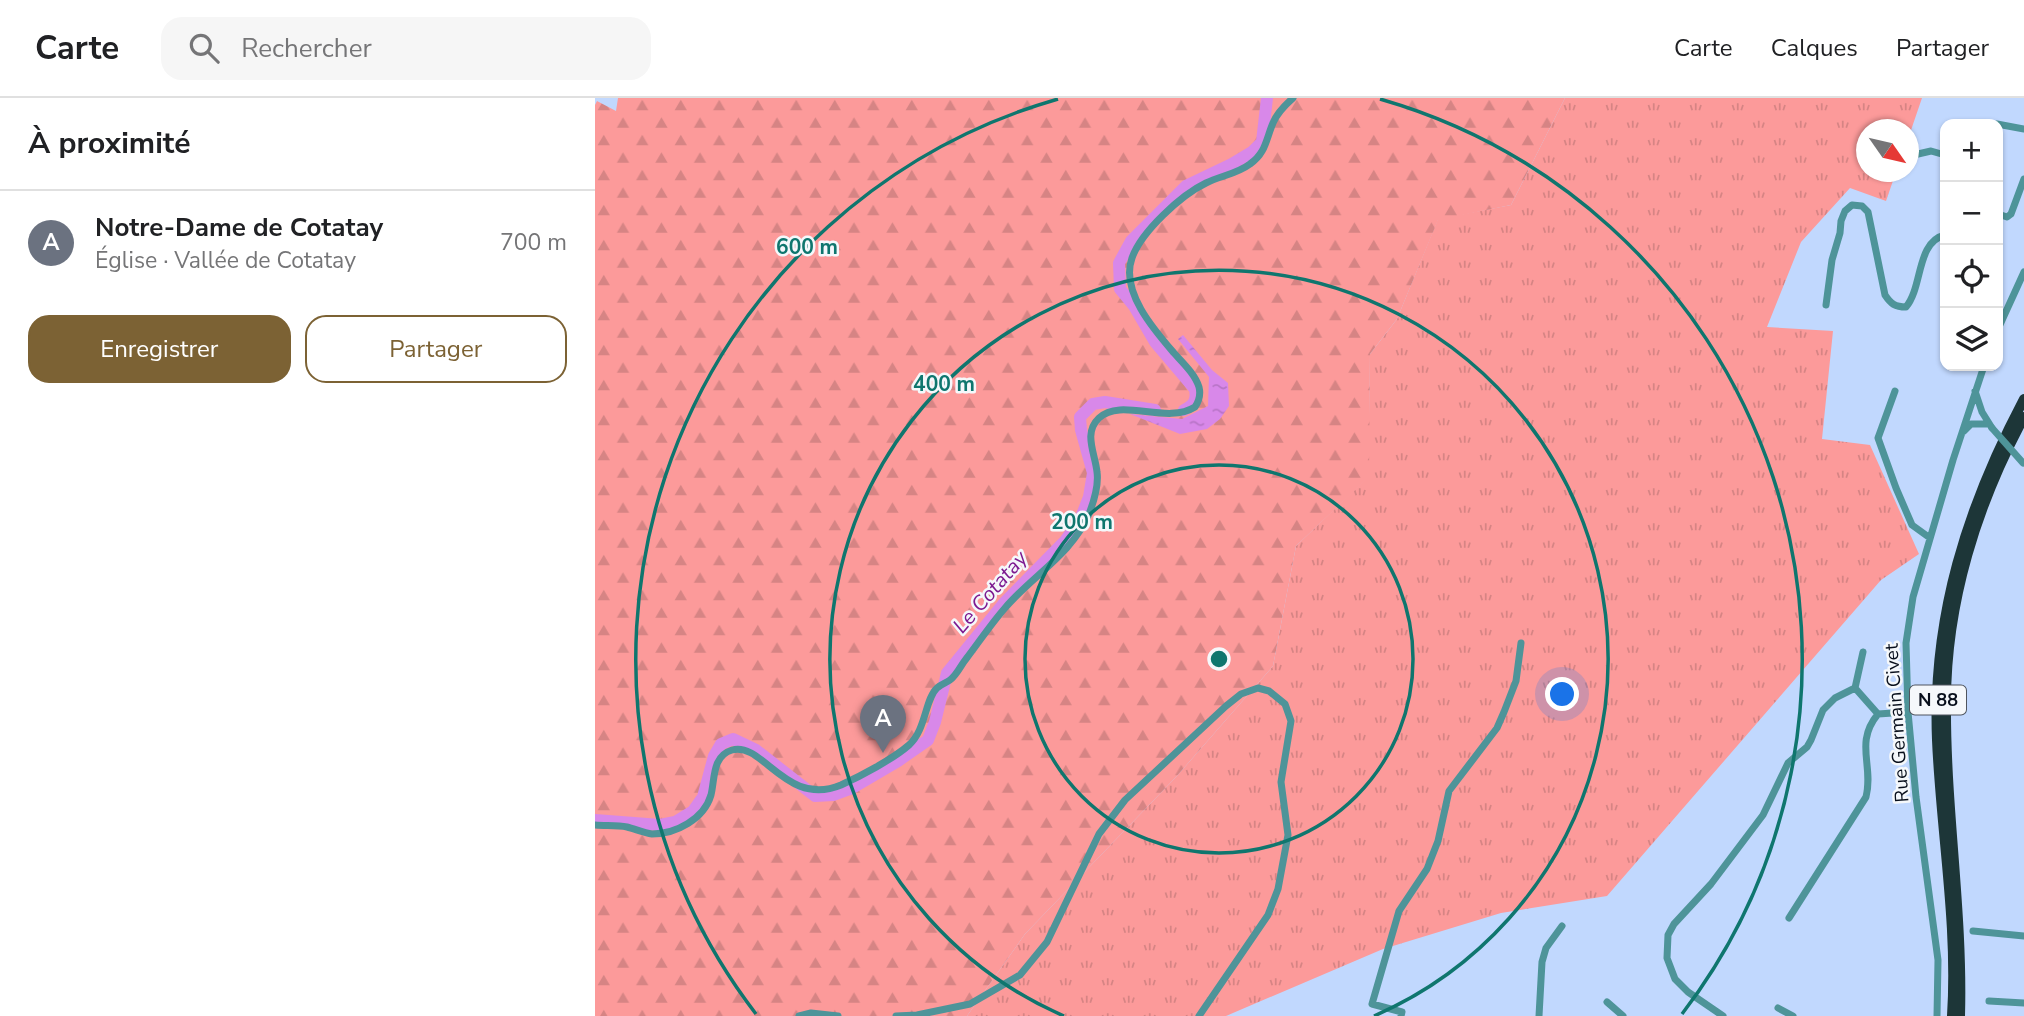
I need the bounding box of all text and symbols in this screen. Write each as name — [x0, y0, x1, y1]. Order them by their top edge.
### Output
search box — [161, 17, 651, 80]
text: Carte — [35, 26, 119, 71]
icon: search — [185, 29, 223, 67]
text: Rechercher — [241, 31, 372, 66]
text: Carte — [1674, 32, 1733, 64]
text: Calques — [1771, 32, 1858, 64]
text: Partager — [1896, 32, 1989, 64]
north arrow — [1856, 119, 1919, 182]
map controls — [1940, 119, 2003, 371]
button: + — [1940, 119, 2003, 182]
text: À proximité — [28, 123, 190, 164]
button: − — [1940, 182, 2003, 245]
text: Notre-Dame de Cotatay — [95, 210, 383, 245]
text: A — [42, 227, 60, 258]
text: 700 m — [500, 227, 567, 258]
text: 600 m — [776, 233, 838, 261]
text: Église · Vallée de Cotatay — [95, 245, 356, 276]
button: locate — [1940, 245, 2003, 308]
button: layers — [1940, 308, 2003, 371]
button: Enregistrer — [28, 315, 291, 383]
button: Partager — [305, 315, 567, 383]
text: 400 m — [913, 370, 975, 398]
text: 200 m — [1051, 508, 1113, 536]
water label: Le Cotatay — [946, 544, 1034, 639]
street label: Rue Germain Civet — [1878, 642, 1916, 803]
centre of rings — [1207, 647, 1231, 671]
your location — [1545, 677, 1579, 711]
road number: N 88 — [1910, 686, 1966, 714]
pin: A — [860, 695, 906, 753]

